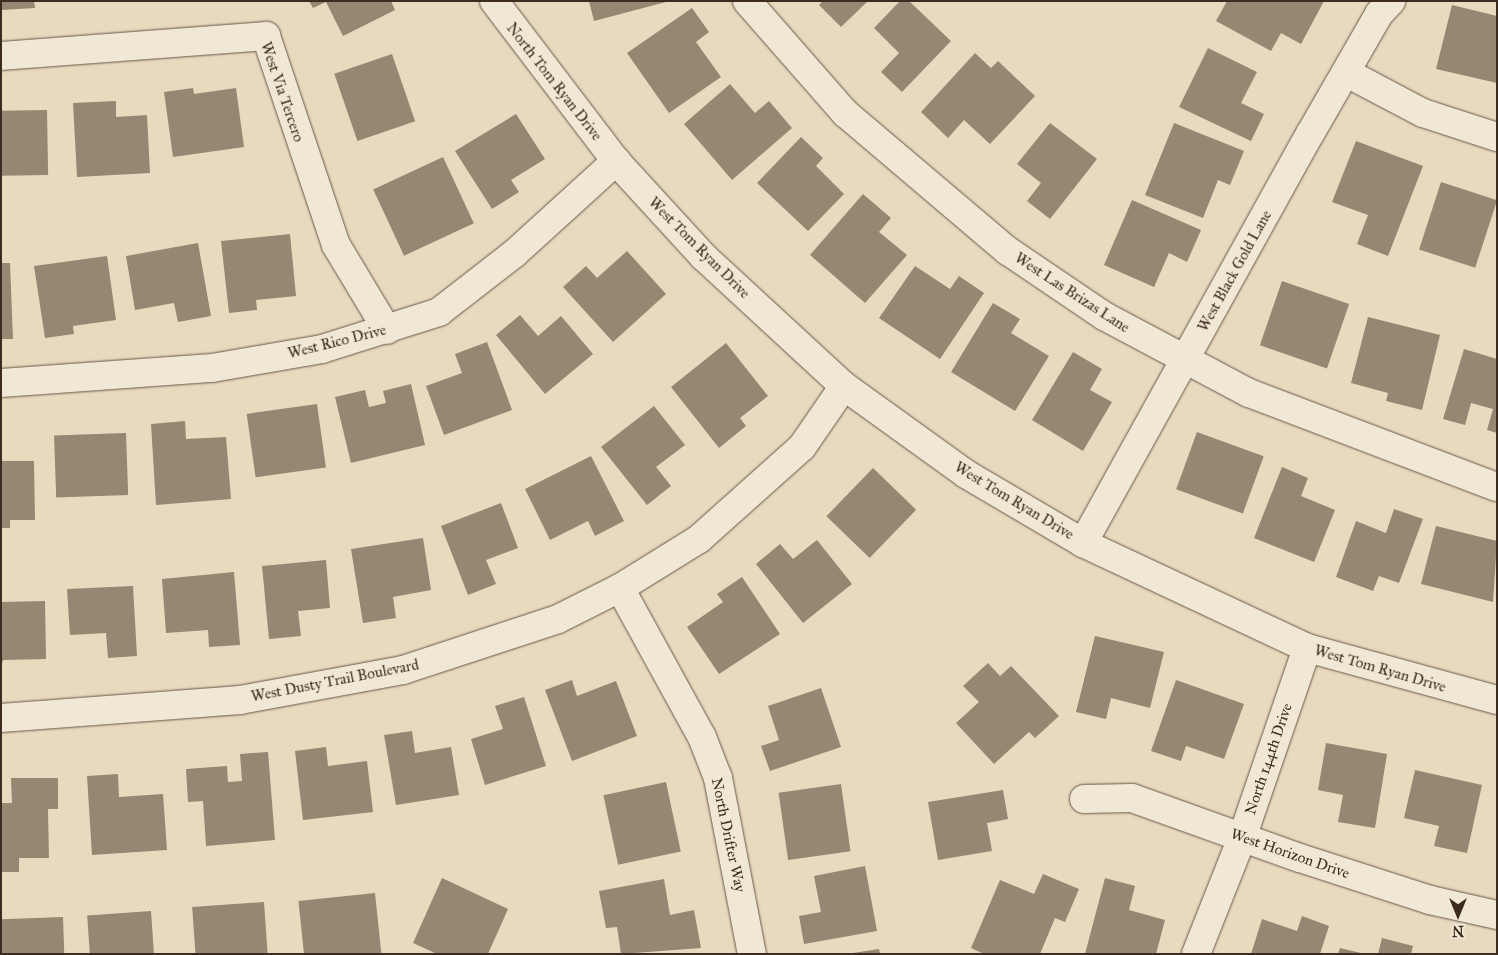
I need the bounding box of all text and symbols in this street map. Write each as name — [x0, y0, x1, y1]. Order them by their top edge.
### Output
street label: North Tom Ryan Drive — [502, 19, 606, 145]
street label: West Via Tercero — [256, 40, 308, 144]
street label: West Tom Ryan Drive — [645, 194, 753, 302]
street label: West Black Gold Lane — [1194, 207, 1276, 335]
street label: West Las Brizas Lane — [1011, 249, 1133, 337]
street label: West Rico Drive — [286, 321, 388, 363]
street label: West Tom Ryan Drive — [951, 458, 1077, 544]
street label: West Tom Ryan Drive — [1312, 642, 1448, 696]
street label: West Dusty Trail Boulevard — [250, 656, 420, 706]
street label: North 144th Drive — [1241, 701, 1297, 817]
street label: North Drifter Way — [707, 776, 749, 894]
street label: West Horizon Drive — [1228, 825, 1352, 883]
north arrow — [1433, 890, 1483, 940]
text: N — [1452, 922, 1464, 939]

